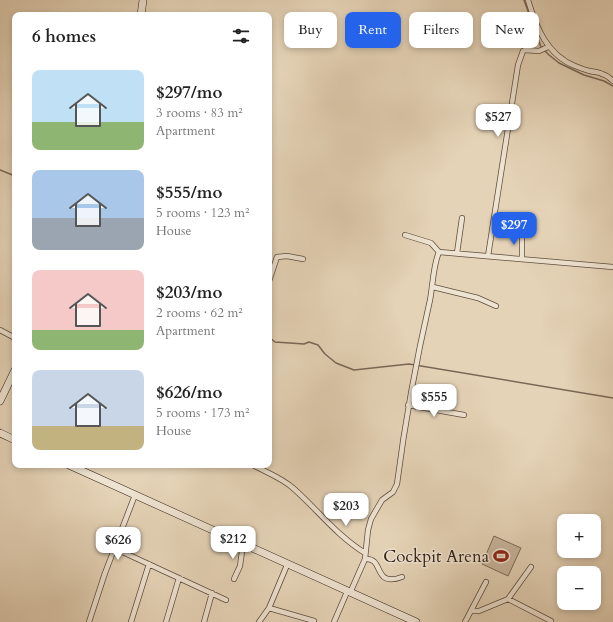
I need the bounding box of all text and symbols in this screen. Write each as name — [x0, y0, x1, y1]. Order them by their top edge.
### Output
chip: Buy — [284, 12, 337, 48]
chip: Rent — [345, 12, 401, 48]
chip: Filters — [409, 12, 473, 48]
chip: New — [481, 12, 539, 48]
text: 6 homes — [32, 25, 96, 48]
icon: filters — [230, 25, 252, 47]
text: $297/mo — [156, 81, 222, 104]
icon: home — [64, 86, 112, 134]
text: 3 rooms · 83 m² — [156, 104, 243, 122]
pin: $527 — [474, 104, 522, 138]
text: $527 — [485, 108, 511, 126]
text: Apartment — [156, 122, 215, 140]
text: $555/mo — [156, 181, 222, 204]
icon: home — [64, 186, 112, 234]
text: 5 rooms · 123 m² — [156, 204, 249, 222]
pin: $297 — [490, 212, 538, 246]
text: $297 — [501, 216, 527, 234]
text: House — [156, 222, 191, 240]
text: $203/mo — [156, 281, 222, 304]
icon: home — [64, 286, 112, 334]
text: 2 rooms · 62 m² — [156, 304, 243, 322]
text: Apartment — [156, 322, 215, 340]
text: $626/mo — [156, 381, 222, 404]
pin: $555 — [410, 384, 458, 418]
icon: home — [64, 386, 112, 434]
text: $555 — [421, 388, 447, 406]
text: 5 rooms · 173 m² — [156, 404, 249, 422]
text: House — [156, 422, 191, 440]
pin: $203 — [322, 493, 370, 527]
text: $203 — [333, 497, 359, 515]
map controls — [557, 514, 601, 610]
button: + — [557, 514, 601, 558]
pin: $212 — [209, 526, 257, 560]
pin: $626 — [94, 527, 142, 561]
text: $212 — [220, 530, 246, 548]
text: $626 — [105, 531, 131, 549]
place label: Cockpit Arena — [383, 545, 490, 568]
sports icon: Cockpit Arena — [492, 547, 510, 565]
button: − — [557, 566, 601, 610]

